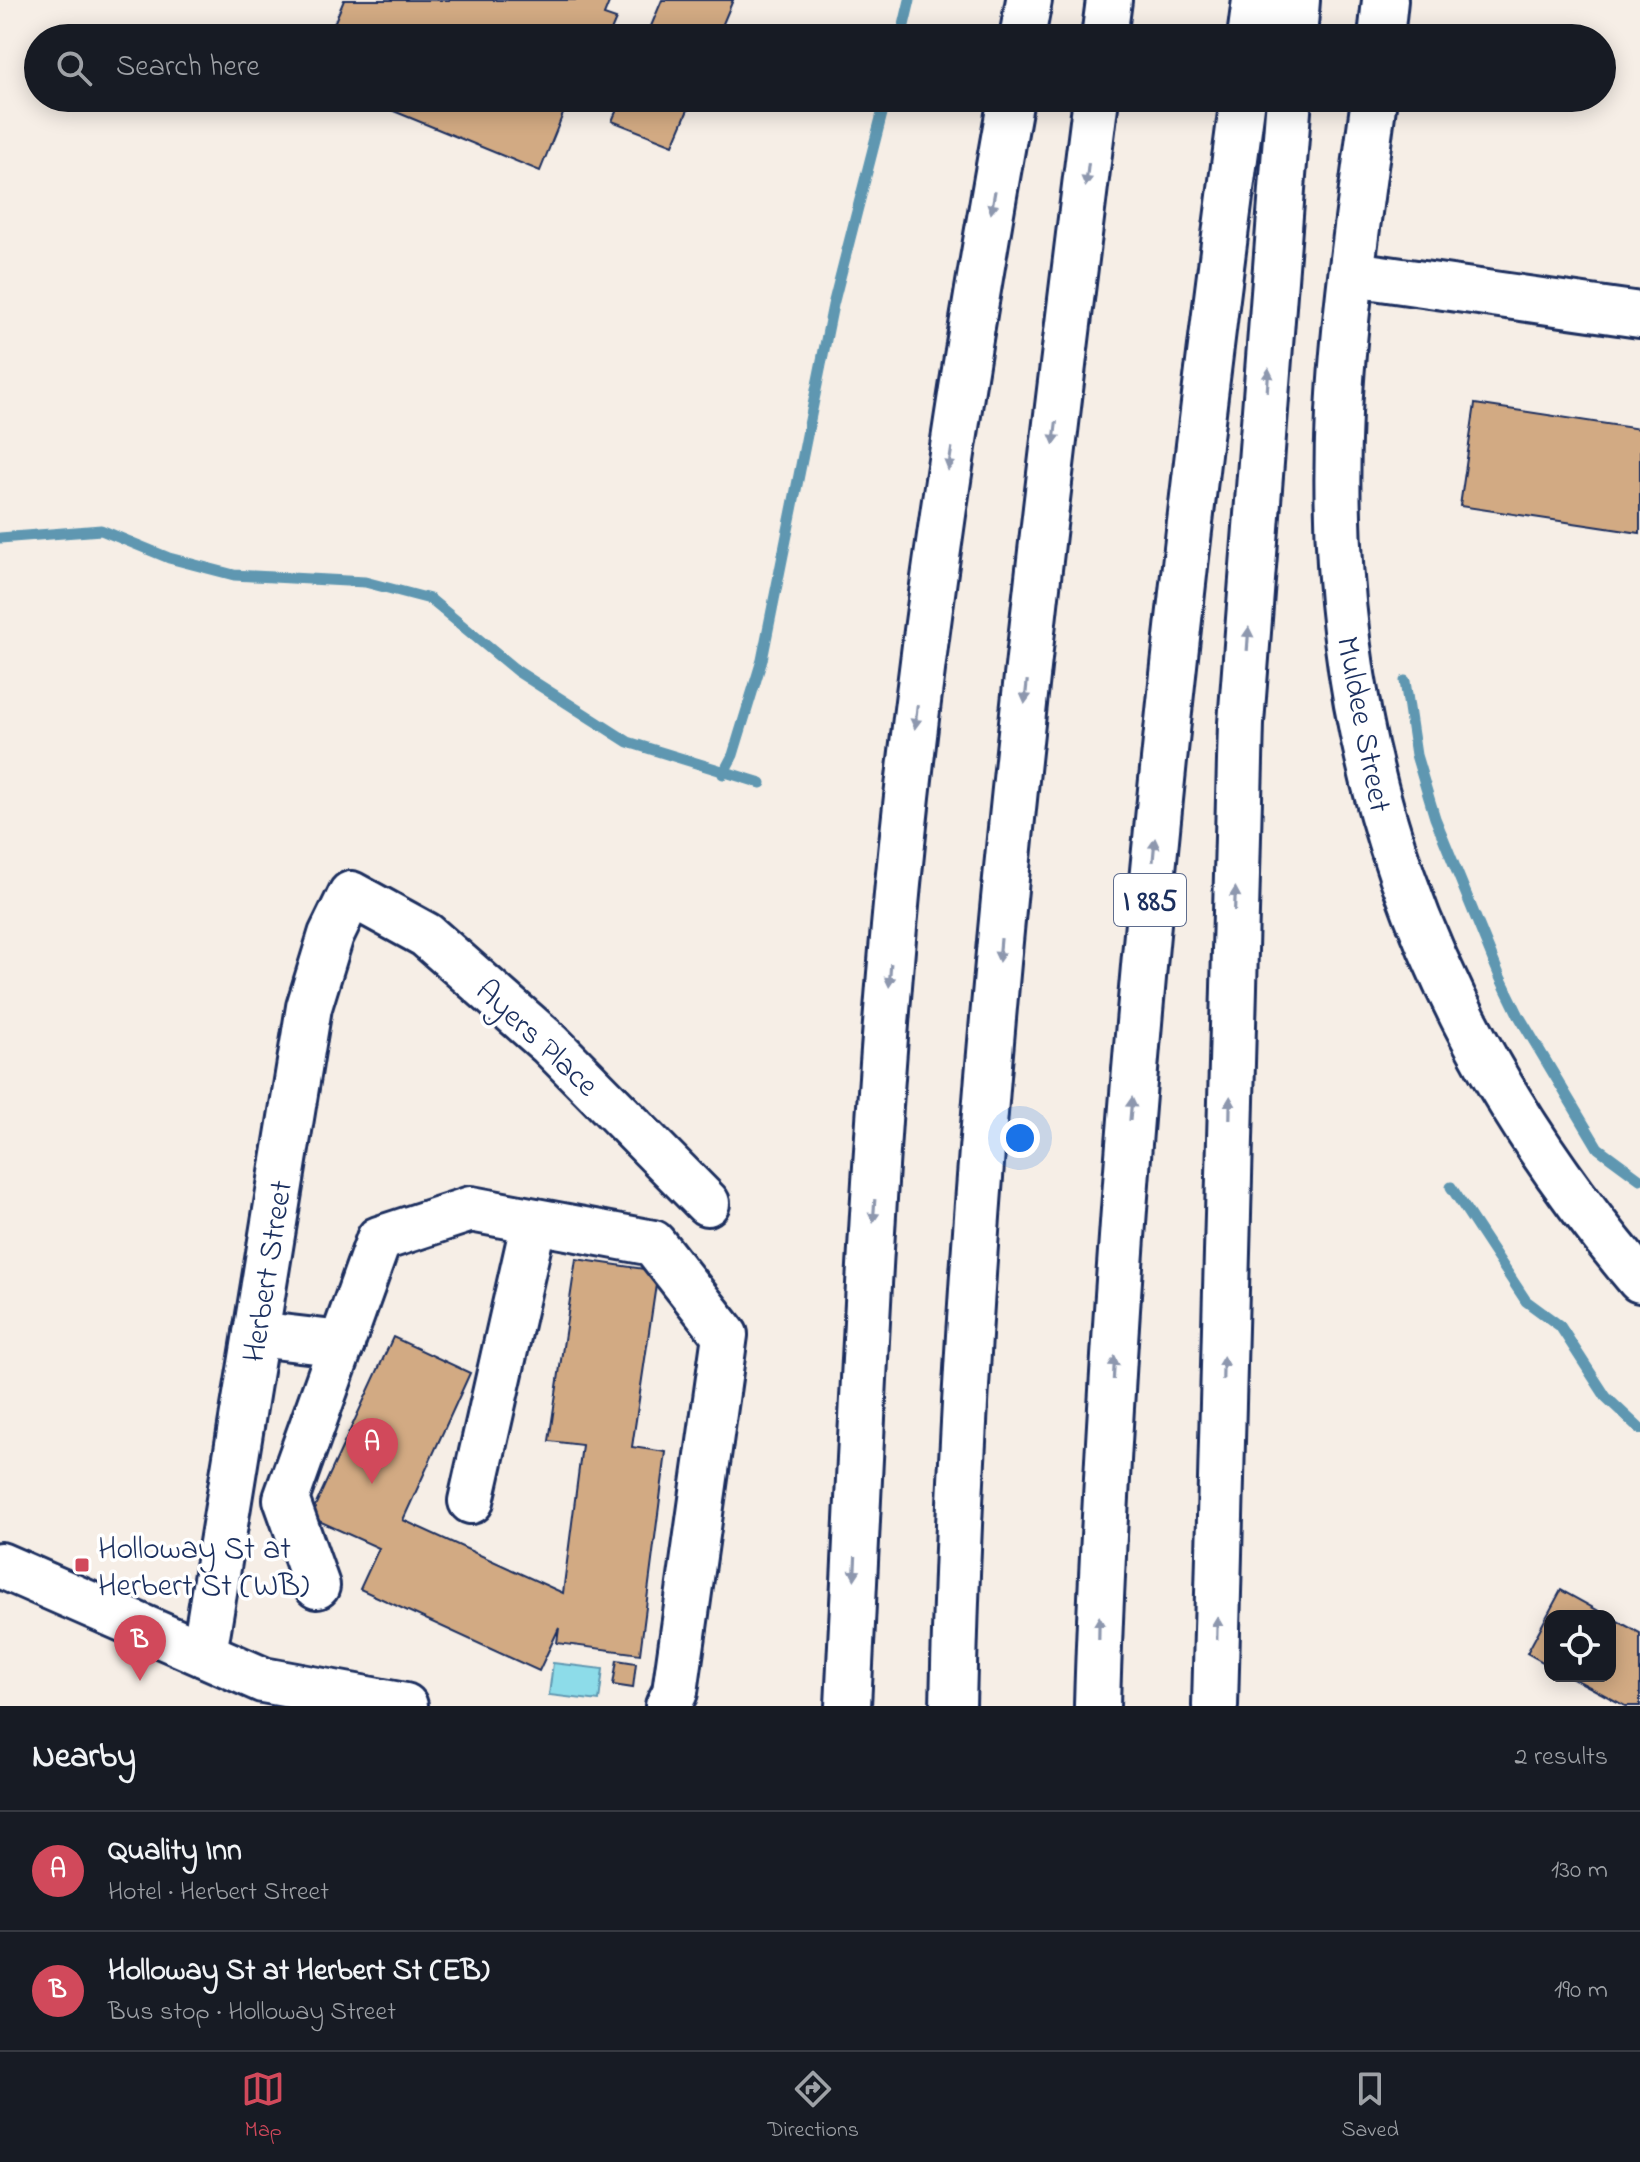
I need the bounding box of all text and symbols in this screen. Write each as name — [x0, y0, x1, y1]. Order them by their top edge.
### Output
search box — [24, 24, 1616, 112]
icon: search — [52, 46, 96, 90]
text: Search here — [116, 46, 260, 90]
one-way arrow — [1080, 163, 1093, 188]
one-way arrow — [986, 190, 998, 215]
one-way arrow — [1262, 367, 1275, 392]
one-way arrow — [1048, 421, 1061, 446]
one-way arrow — [943, 447, 956, 472]
one-way arrow — [1242, 626, 1255, 651]
street label: Muldee Street — [1321, 633, 1402, 817]
one-way arrow — [1019, 680, 1032, 705]
one-way arrow — [909, 704, 922, 729]
one-way arrow — [1148, 837, 1161, 862]
road number: I 885 — [1114, 874, 1186, 926]
one-way arrow — [1229, 886, 1242, 911]
one-way arrow — [993, 938, 1006, 963]
one-way arrow — [883, 963, 896, 988]
street label: Ayers Place — [463, 970, 608, 1110]
one-way arrow — [1223, 1095, 1236, 1120]
one-way arrow — [1125, 1096, 1138, 1121]
your location — [1000, 1118, 1040, 1158]
street label: Herbert Street — [232, 1177, 307, 1366]
one-way arrow — [867, 1199, 880, 1224]
one-way arrow — [1108, 1355, 1121, 1380]
one-way arrow — [1217, 1355, 1230, 1380]
pin: A — [346, 1418, 398, 1484]
place label: Holloway St at Herbert St (WB) — [98, 1527, 309, 1611]
marker: Holloway St at Herbert St (WB) — [73, 1556, 91, 1574]
one-way arrow — [848, 1556, 861, 1581]
map controls — [1544, 1610, 1616, 1682]
button: locate — [1544, 1610, 1616, 1682]
pin: B — [114, 1615, 166, 1681]
one-way arrow — [1093, 1615, 1105, 1640]
one-way arrow — [1211, 1615, 1224, 1640]
text: Nearby — [32, 1733, 136, 1783]
text: 2 results — [1515, 1739, 1608, 1777]
text: Quality Inn — [108, 1830, 242, 1874]
text: A — [50, 1852, 66, 1890]
text: 130 m — [1551, 1852, 1608, 1890]
text: Hotel · Herbert Street — [108, 1874, 329, 1912]
text: Holloway St at Herbert St (EB) — [108, 1950, 489, 1994]
text: B — [49, 1972, 67, 2010]
text: 190 m — [1554, 1972, 1608, 2010]
text: Bus stop · Holloway Street — [108, 1994, 396, 2032]
tab: Map — [241, 2067, 285, 2147]
tab: Directions — [768, 2067, 859, 2147]
tab: Saved — [1341, 2067, 1399, 2147]

